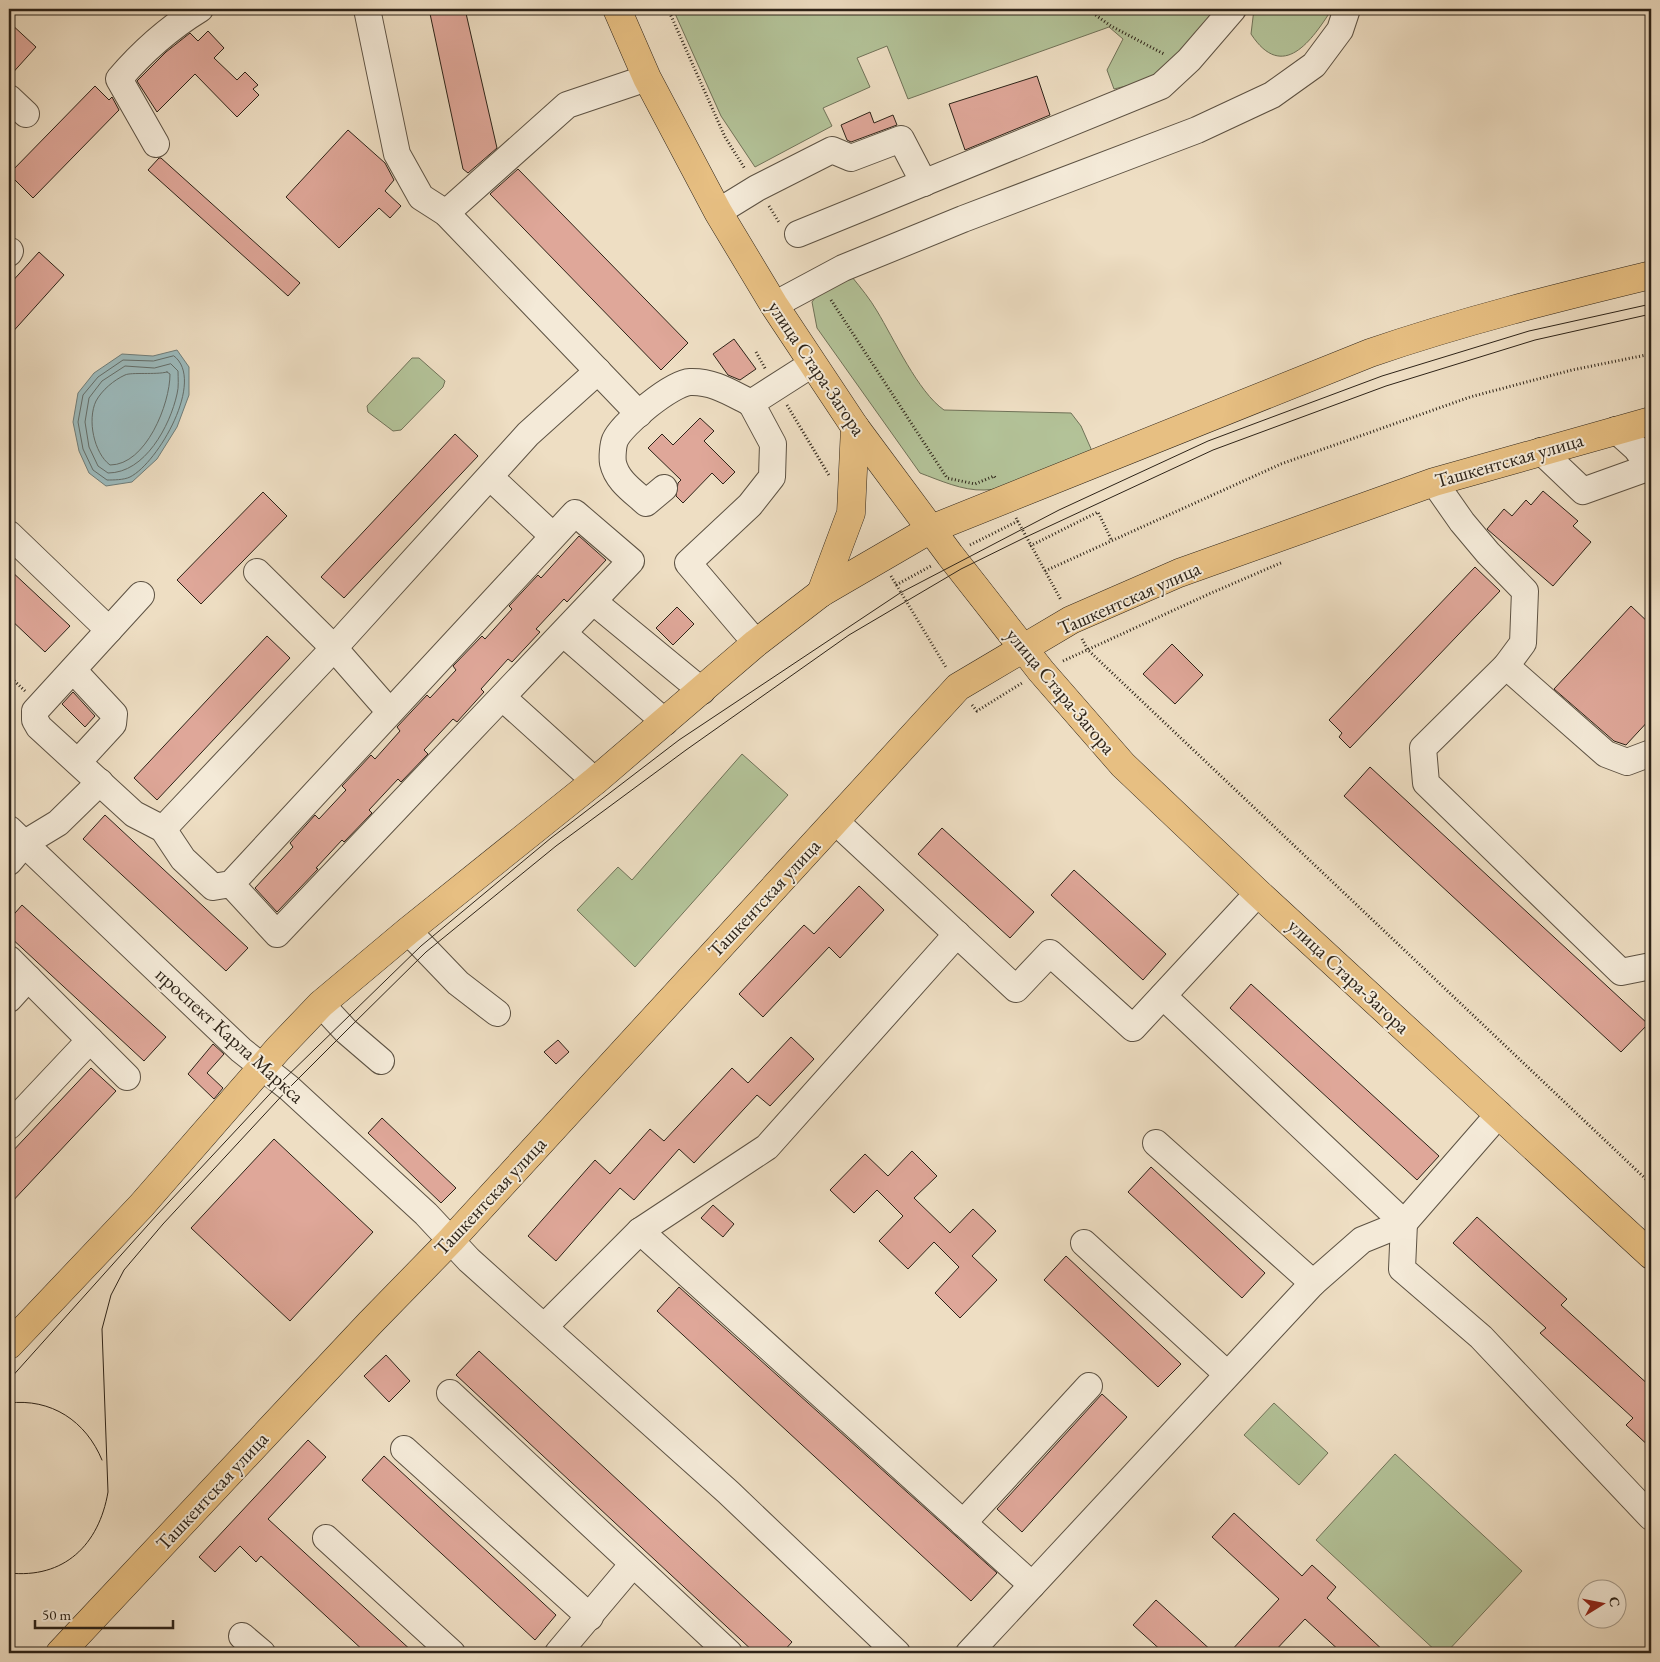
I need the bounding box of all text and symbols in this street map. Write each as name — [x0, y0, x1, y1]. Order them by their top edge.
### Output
street label: улица Стара-Загора — [762, 295, 872, 441]
street label: Ташкентская улица — [1432, 426, 1586, 494]
street label: Ташкентская улица — [1054, 555, 1204, 641]
street label: улица Стара-Загора — [1000, 622, 1122, 760]
street label: Ташкентская улица — [702, 833, 826, 963]
street label: улица Стара-Загора — [1282, 913, 1416, 1039]
street label: проспект Карла Маркса — [150, 961, 310, 1109]
street label: Ташкентская улица — [428, 1131, 552, 1261]
street label: Ташкентская улица — [150, 1426, 274, 1556]
north arrow — [1578, 1580, 1628, 1630]
text: С — [1605, 1595, 1625, 1608]
scale bar — [35, 1597, 172, 1629]
text: 50 m — [42, 1605, 71, 1624]

